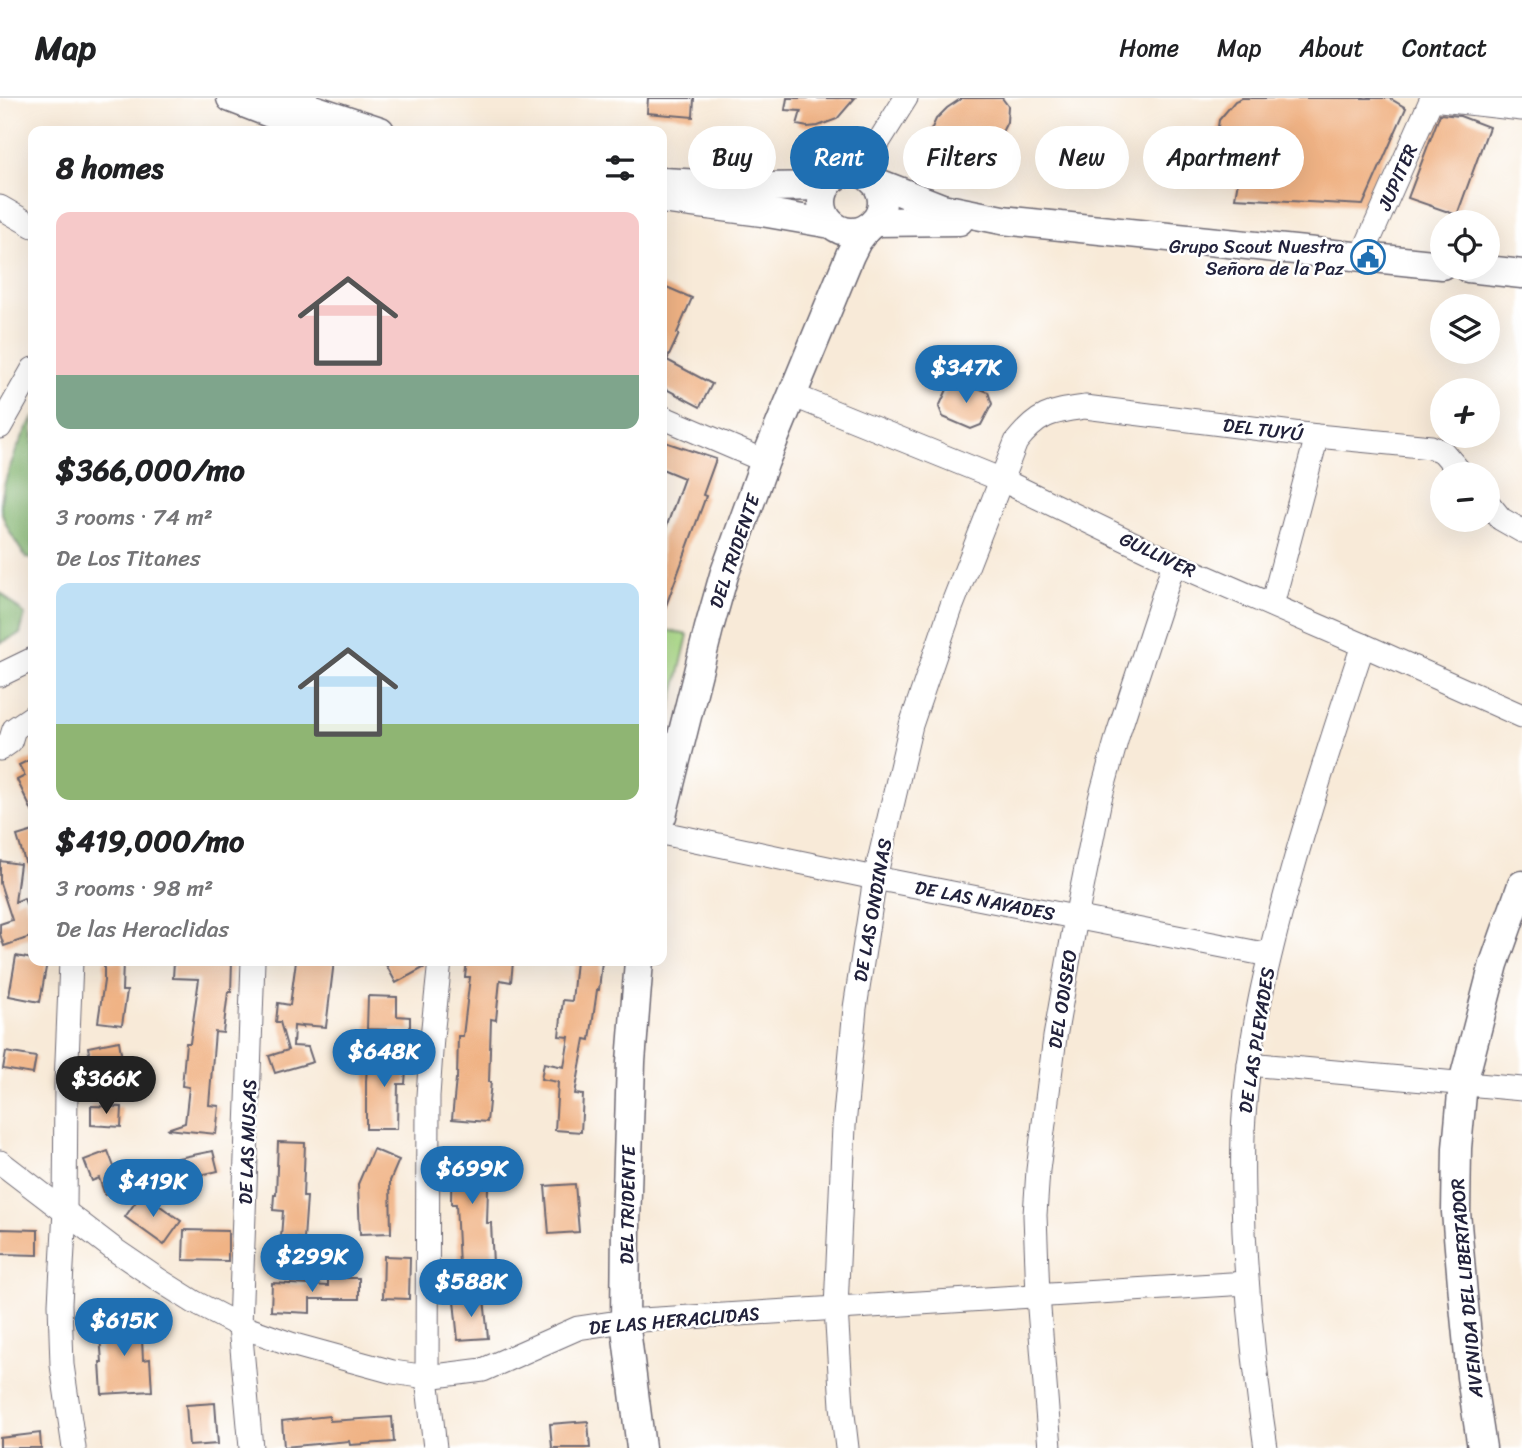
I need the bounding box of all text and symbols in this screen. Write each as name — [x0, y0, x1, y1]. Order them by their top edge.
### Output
text: Map — [35, 19, 96, 77]
text: Home — [1119, 27, 1179, 69]
text: Map — [1217, 27, 1261, 69]
text: About — [1299, 27, 1364, 69]
text: Contact — [1402, 27, 1487, 69]
chip: Buy — [688, 126, 776, 189]
chip: Rent — [790, 126, 889, 189]
chip: Filters — [903, 126, 1021, 189]
chip: New — [1035, 126, 1129, 189]
chip: Apartment — [1143, 126, 1304, 189]
street label: JUPITER — [1368, 138, 1427, 217]
text: 8 homes — [56, 141, 164, 195]
icon: filters — [601, 149, 639, 187]
map controls — [1430, 210, 1500, 532]
button: locate — [1430, 210, 1500, 280]
place label: Grupo Scout Nuestra Señora de la Paz — [1169, 230, 1345, 285]
public building icon: Grupo Scout Nuestra Señora de la Paz — [1349, 238, 1387, 276]
icon: home — [285, 258, 411, 384]
button: layers — [1430, 294, 1500, 364]
pin: $347K — [917, 345, 1015, 405]
text: $347K — [931, 347, 1001, 388]
button: + — [1430, 378, 1500, 448]
street label: DEL TUYÚ — [1221, 408, 1305, 451]
text: $366,000/mo — [56, 443, 245, 497]
button: − — [1430, 462, 1500, 532]
street label: DEL TRIDENTE — [700, 488, 770, 613]
text: 3 rooms · 74 m² — [56, 497, 213, 538]
street label: GULLIVER — [1114, 522, 1202, 587]
text: De Los Titanes — [56, 538, 201, 579]
icon: home — [285, 629, 411, 755]
text: $419,000/mo — [56, 814, 244, 868]
street label: DE LAS ONDINAS — [844, 836, 901, 984]
text: 3 rooms · 98 m² — [56, 868, 213, 909]
street label: DE LAS NAYADES — [912, 871, 1058, 930]
text: De las Heraclidas — [56, 909, 229, 950]
street label: DEL ODISEO — [1038, 947, 1087, 1051]
street label: DE LAS PLEYADES — [1229, 965, 1284, 1116]
pin: $648K — [335, 1030, 433, 1089]
text: $648K — [349, 1031, 419, 1072]
pin: $366K — [57, 1056, 155, 1116]
text: $366K — [72, 1058, 140, 1099]
street label: DE LAS MUSAS — [229, 1079, 266, 1205]
street label: DEL TRIDENTE — [610, 1144, 645, 1265]
pin: $699K — [423, 1146, 521, 1206]
text: $699K — [437, 1148, 507, 1189]
pin: $419K — [104, 1160, 202, 1219]
text: $419K — [119, 1161, 187, 1202]
street label: AVENIDA DEL LIBERTADOR — [1440, 1177, 1493, 1400]
pin: $299K — [263, 1234, 361, 1294]
text: $299K — [277, 1236, 347, 1277]
pin: $588K — [422, 1260, 520, 1319]
text: $588K — [435, 1261, 507, 1302]
street label: DE LAS HERACLIDAS — [587, 1297, 761, 1344]
pin: $615K — [75, 1298, 173, 1358]
text: $615K — [91, 1300, 157, 1341]

